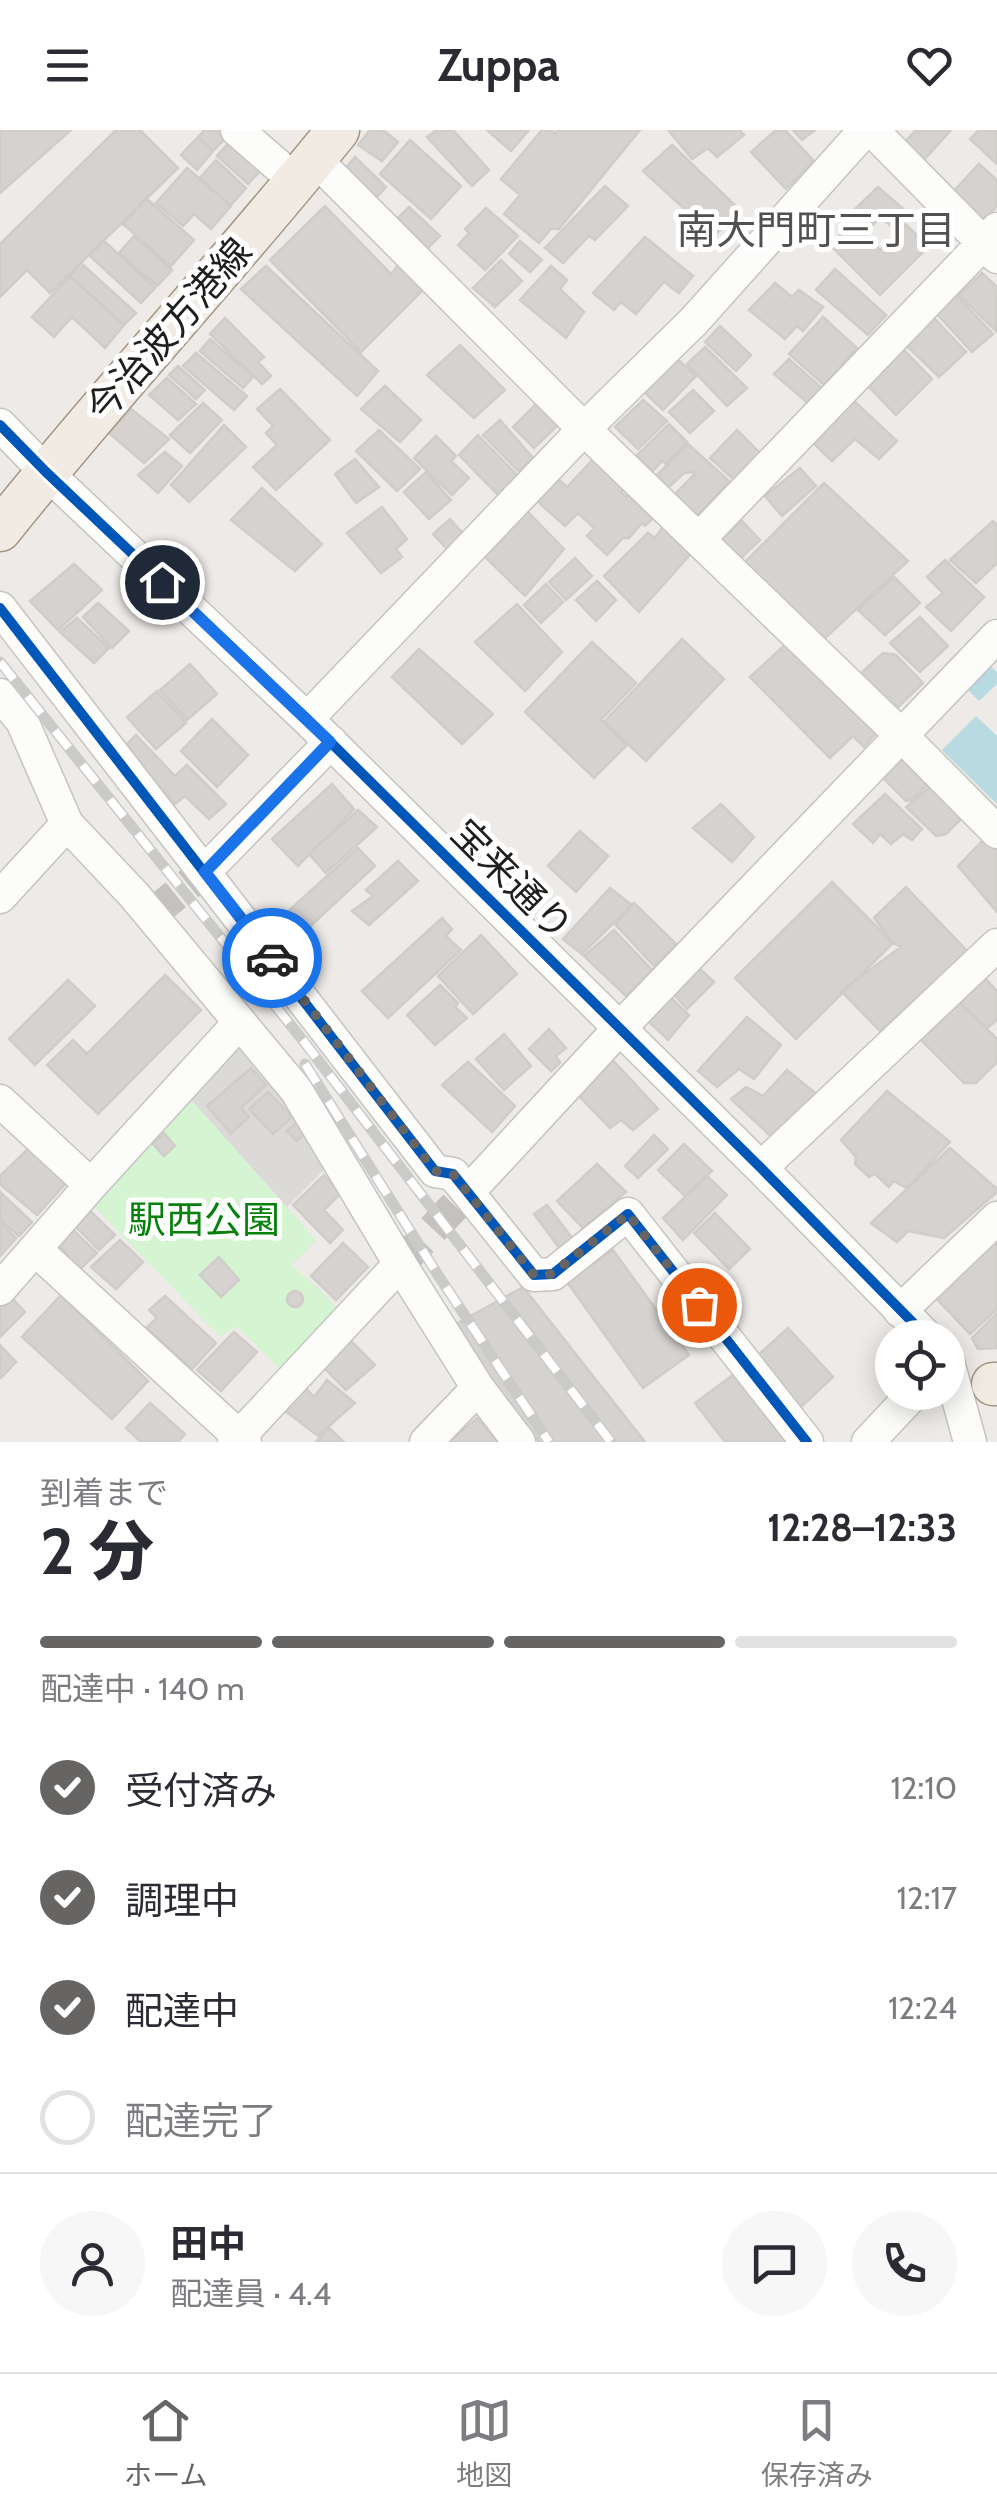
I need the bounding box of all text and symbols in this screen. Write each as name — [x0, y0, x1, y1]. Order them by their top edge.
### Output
icon: menu — [40, 38, 95, 93]
text: Zuppa — [437, 38, 560, 92]
icon: heart — [902, 38, 957, 93]
district label: 南大門町三丁目 — [676, 205, 956, 254]
street label: 今治波方港線 — [76, 228, 261, 431]
pin — [120, 540, 205, 625]
icon: home — [135, 555, 190, 610]
street label: 宝来通り — [442, 809, 583, 950]
courier — [222, 908, 322, 1008]
icon: car — [245, 931, 300, 986]
park label: 駅西公園 — [128, 1196, 280, 1243]
pin — [657, 1263, 742, 1348]
icon: bag — [672, 1278, 727, 1333]
map controls — [875, 1320, 965, 1410]
button: locate — [875, 1320, 965, 1410]
text: 到着まで — [40, 1473, 168, 1512]
text: 12:28–12:33 — [767, 1504, 957, 1551]
text: 2 分 — [40, 1511, 154, 1590]
text: 配達中 · 140 m — [40, 1669, 245, 1708]
icon: check — [40, 1760, 95, 1815]
text: 受付済み — [125, 1767, 277, 1814]
text: 12:10 — [890, 1768, 957, 1807]
icon: check — [40, 1870, 95, 1925]
text: 調理中 — [125, 1877, 239, 1924]
text: 12:17 — [897, 1878, 957, 1917]
icon: check — [40, 1980, 95, 2035]
text: 配達中 — [125, 1987, 239, 2034]
text: 12:24 — [888, 1988, 957, 2027]
text: 配達完了 — [125, 2097, 277, 2144]
button: person — [40, 2211, 145, 2316]
button: chat — [722, 2211, 827, 2316]
button: phone — [852, 2211, 957, 2316]
text: 田中 — [170, 2220, 246, 2267]
text: 配達員 · 4.4 — [170, 2274, 331, 2313]
tab: ホーム — [124, 2393, 207, 2493]
tab: 地図 — [456, 2393, 512, 2493]
tab: 保存済み — [761, 2393, 873, 2493]

